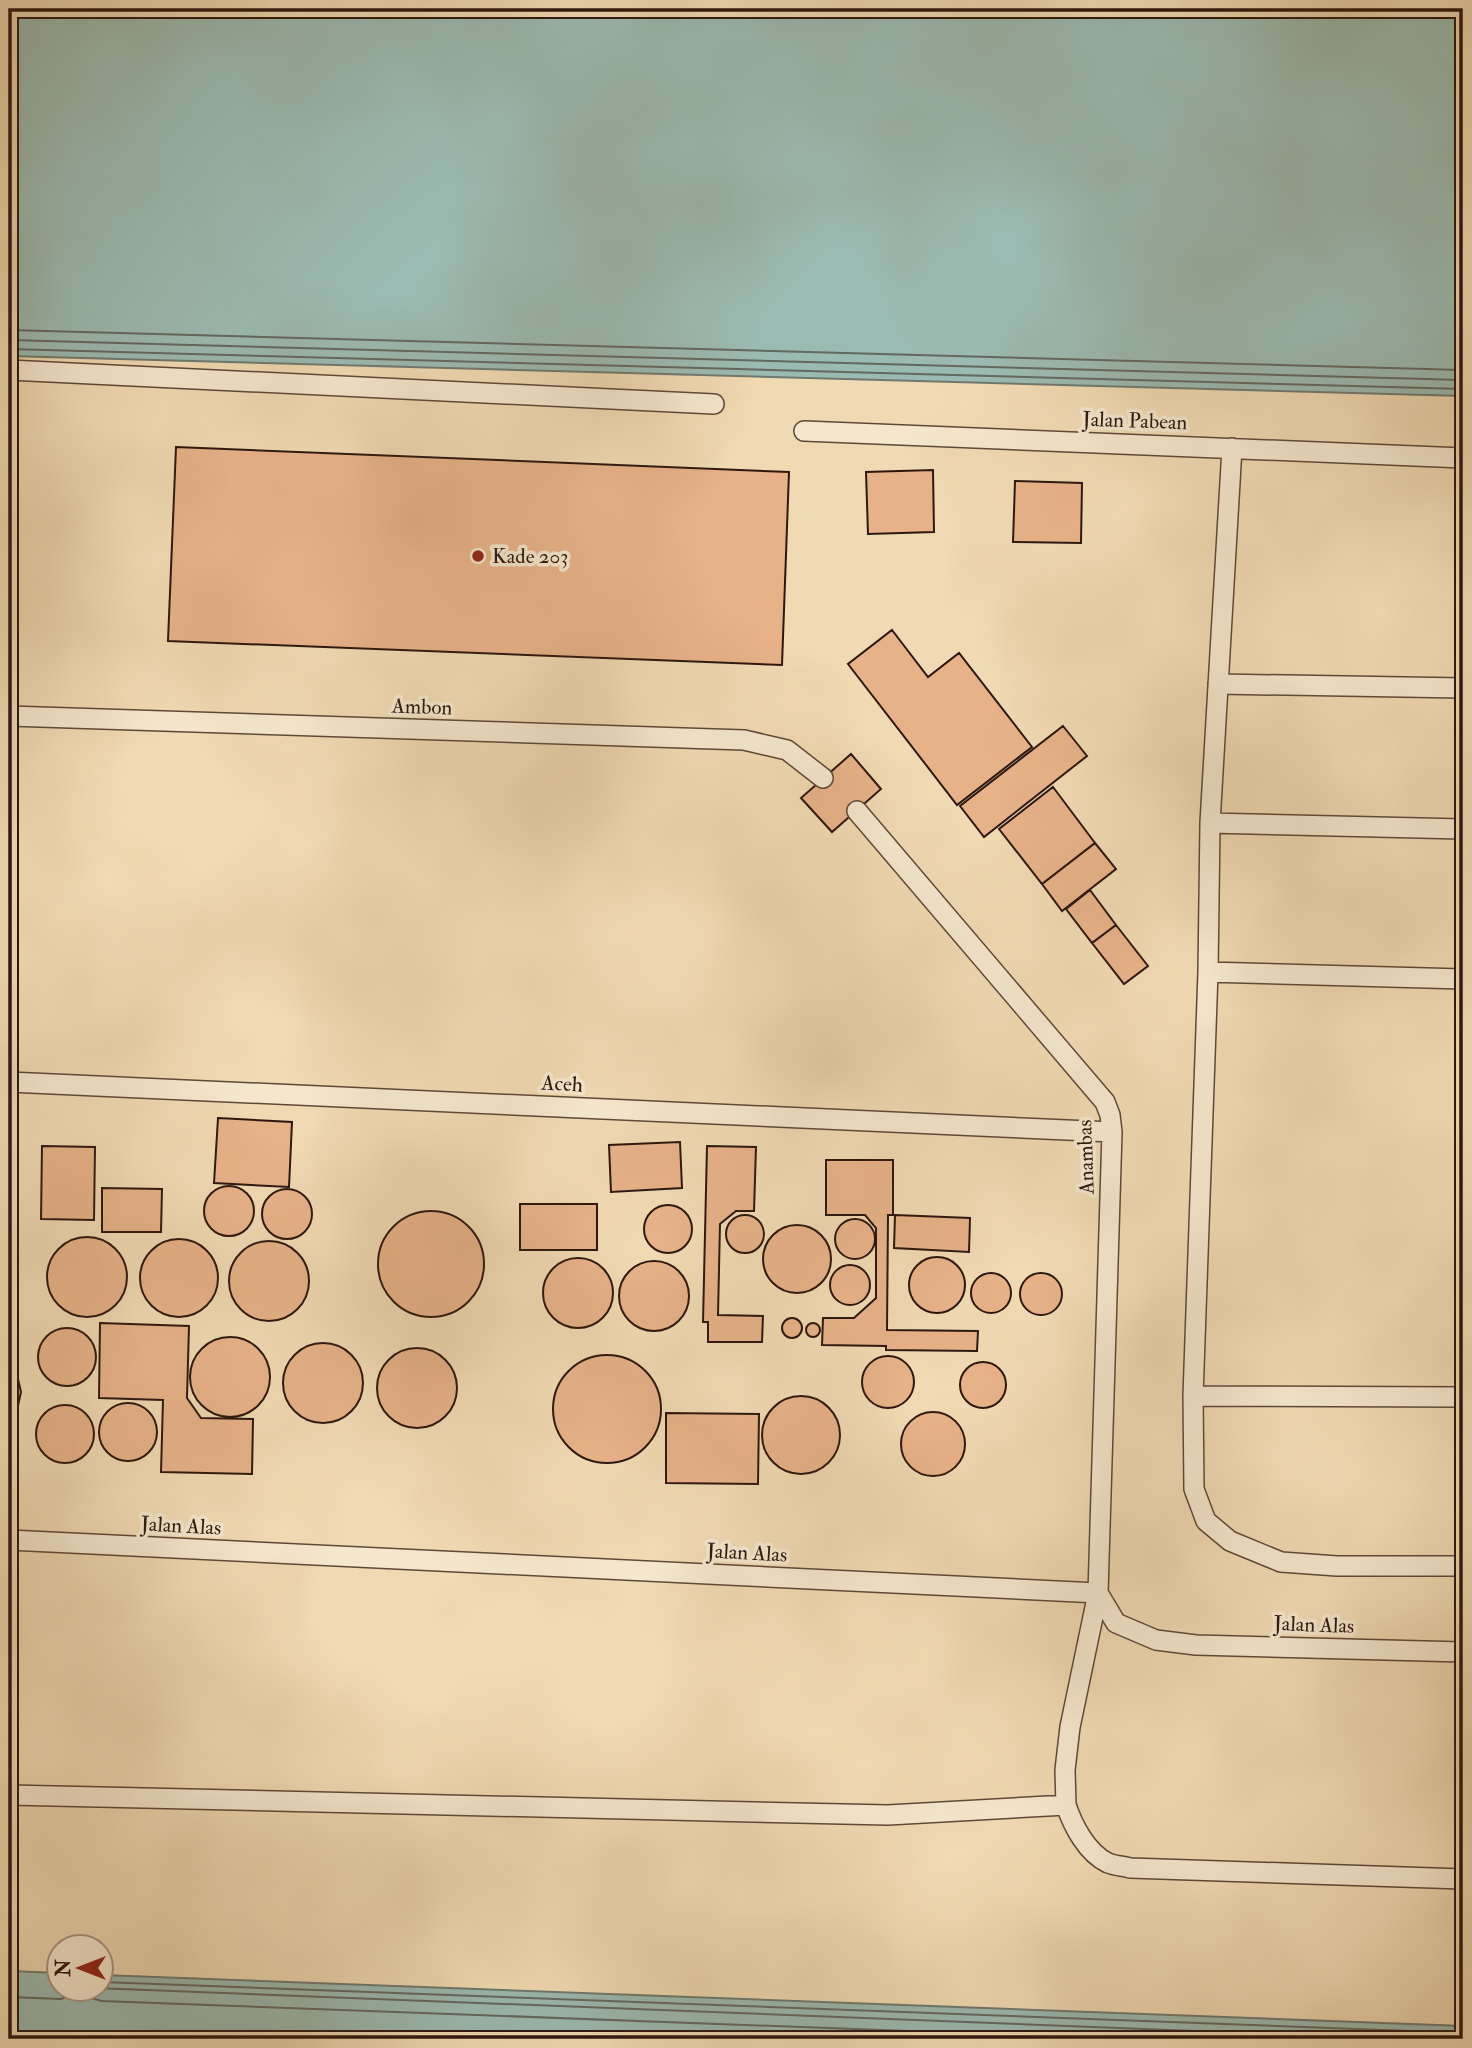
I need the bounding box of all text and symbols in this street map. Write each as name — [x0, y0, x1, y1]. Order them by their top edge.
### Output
street label: Jalan Pabean — [1081, 406, 1188, 436]
place label: Kade 203 — [492, 543, 568, 570]
marker: Kade 203 — [470, 548, 486, 564]
street label: Ambon — [390, 692, 453, 722]
street label: Aceh — [540, 1069, 583, 1099]
street label: Anambas — [1071, 1119, 1101, 1196]
street label: Jalan Alas — [139, 1510, 222, 1542]
street label: Jalan Alas — [705, 1537, 788, 1569]
street label: Jalan Alas — [1272, 1610, 1355, 1640]
north arrow — [46, 1932, 116, 2002]
text: N — [52, 1959, 76, 1978]

